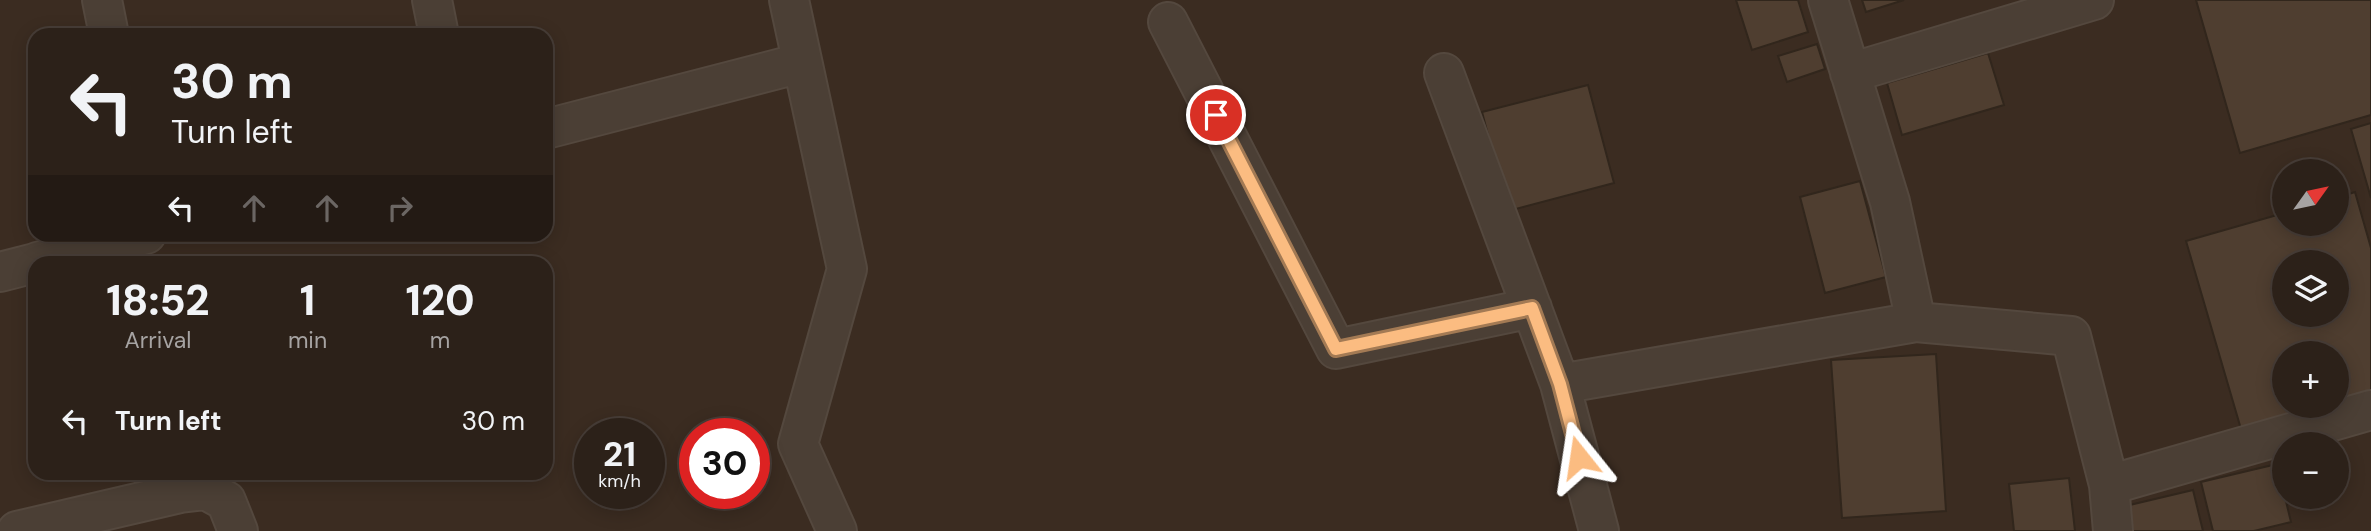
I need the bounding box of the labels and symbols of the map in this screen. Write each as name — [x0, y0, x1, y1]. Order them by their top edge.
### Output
pin — [1186, 85, 1246, 145]
north arrow — [2272, 159, 2348, 236]
speed limit sign: 30 — [679, 418, 770, 509]
position arrow — [1542, 420, 1616, 494]

